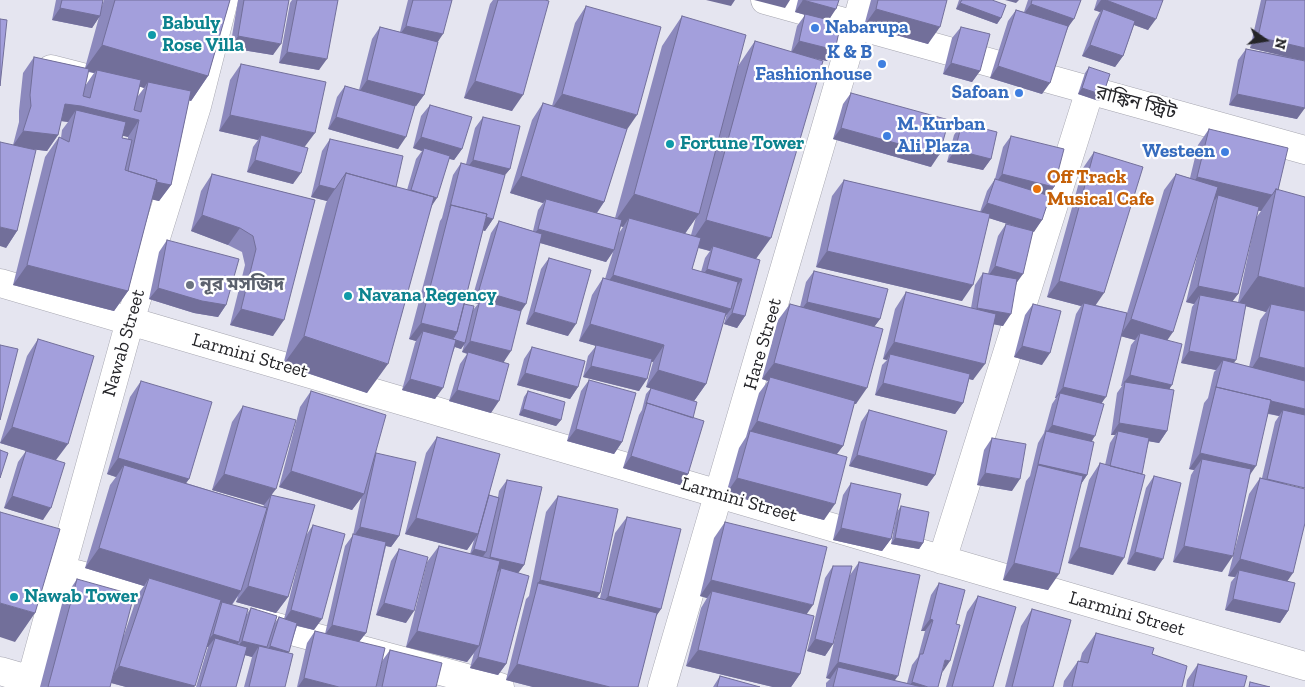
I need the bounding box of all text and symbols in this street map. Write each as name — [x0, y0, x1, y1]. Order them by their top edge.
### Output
place label: Babuly Rose Villa — [162, 13, 244, 57]
north arrow — [1240, 15, 1290, 65]
place label: Nabarupa — [825, 17, 909, 39]
marker: Nabarupa — [809, 22, 821, 34]
marker: Babuly Rose Villa — [146, 29, 158, 41]
text: N — [1271, 36, 1290, 51]
place label: K & B Fashionhouse — [755, 42, 872, 86]
marker: K & B Fashionhouse — [876, 58, 888, 70]
street label: রাঙ্কিন স্ট্রিট — [1093, 81, 1179, 125]
place label: Safoan — [952, 82, 1009, 104]
marker: Safoan — [1013, 87, 1025, 99]
place label: M. Kurban Ali Plaza — [897, 114, 985, 158]
marker: M. Kurban Ali Plaza — [881, 130, 893, 142]
place label: Fortune Tower — [680, 133, 804, 155]
marker: Fortune Tower — [664, 138, 676, 150]
place label: Westeen — [1142, 141, 1215, 163]
marker: Westeen — [1219, 146, 1231, 158]
place label: Off Track Musical Cafe — [1047, 167, 1154, 211]
marker: Off Track Musical Cafe — [1031, 183, 1043, 195]
place label: নূর মসজিদ — [200, 274, 284, 296]
marker: নূর মসজিদ — [184, 279, 196, 291]
place label: Navana Regency — [358, 285, 497, 307]
street label: Nawab Street — [98, 287, 150, 399]
marker: Navana Regency — [342, 290, 354, 302]
street label: Hare Street — [739, 295, 787, 393]
street label: Larmini Street — [189, 329, 311, 383]
street label: Larmini Street — [678, 473, 800, 527]
place label: Nawab Tower — [24, 586, 138, 608]
street label: Larmini Street — [1066, 587, 1188, 641]
marker: Nawab Tower — [8, 591, 20, 603]

